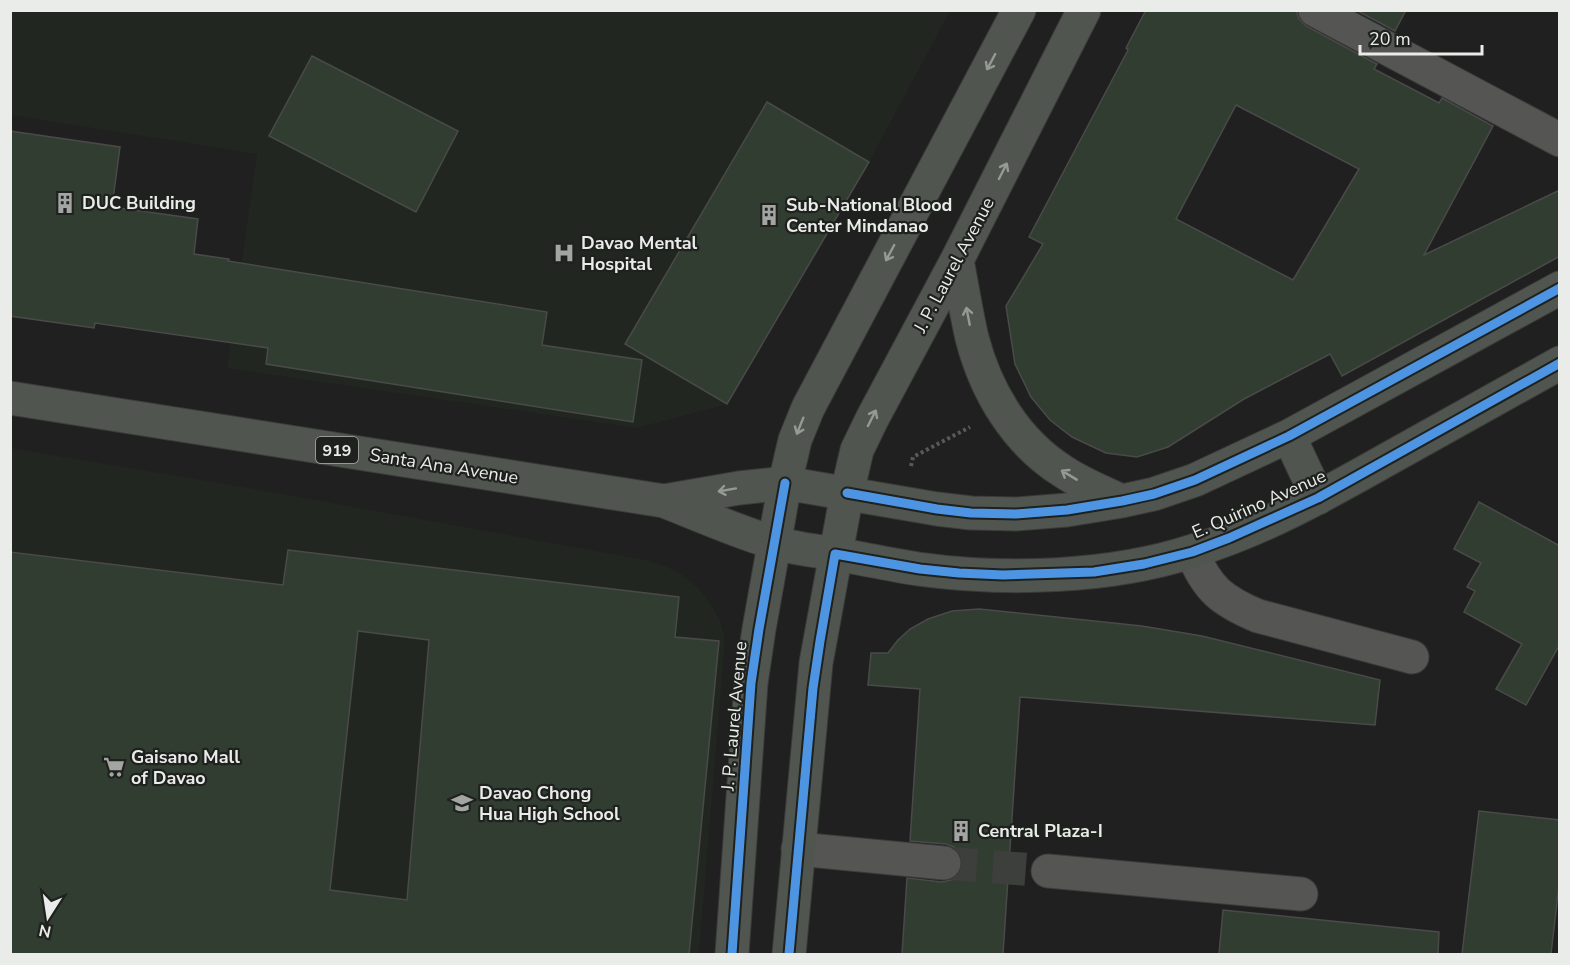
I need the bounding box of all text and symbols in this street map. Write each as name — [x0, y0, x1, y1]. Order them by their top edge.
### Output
scale bar — [1360, 18, 1482, 56]
text: 20 m — [1369, 27, 1411, 51]
one-way arrow — [985, 53, 997, 71]
one-way arrow — [997, 163, 1009, 180]
building icon: DUC Building — [53, 191, 77, 215]
place label: DUC Building — [82, 191, 196, 215]
place label: Sub-National Blood Center Mindanao — [786, 193, 952, 238]
street label: J. P. Laurel Avenue — [908, 193, 1000, 338]
building icon: Sub-National Blood Center Mindanao — [757, 203, 781, 227]
place label: Davao Mental Hospital — [581, 231, 698, 276]
hospital icon: Davao Mental Hospital — [552, 241, 576, 265]
one-way arrow — [884, 244, 896, 261]
one-way arrow — [962, 307, 973, 326]
one-way arrow — [867, 410, 878, 428]
one-way arrow — [794, 416, 805, 435]
road number: 919 — [316, 437, 358, 463]
street label: Santa Ana Avenue — [368, 442, 520, 490]
street label: E. Quirino Avenue — [1188, 464, 1330, 544]
one-way arrow — [1061, 469, 1078, 481]
one-way arrow — [718, 485, 737, 496]
street label: J. P. Laurel Avenue — [715, 640, 752, 793]
place label: Gaisano Mall of Davao — [131, 745, 240, 790]
supermarket icon: Gaisano Mall of Davao — [102, 755, 126, 779]
place label: Davao Chong Hua High School — [479, 781, 620, 826]
school or university icon: Davao Chong Hua High School — [450, 791, 474, 815]
building icon: Central Plaza-I — [949, 819, 973, 843]
place label: Central Plaza-I — [978, 819, 1103, 843]
north arrow — [18, 887, 78, 947]
text: N — [37, 919, 53, 943]

